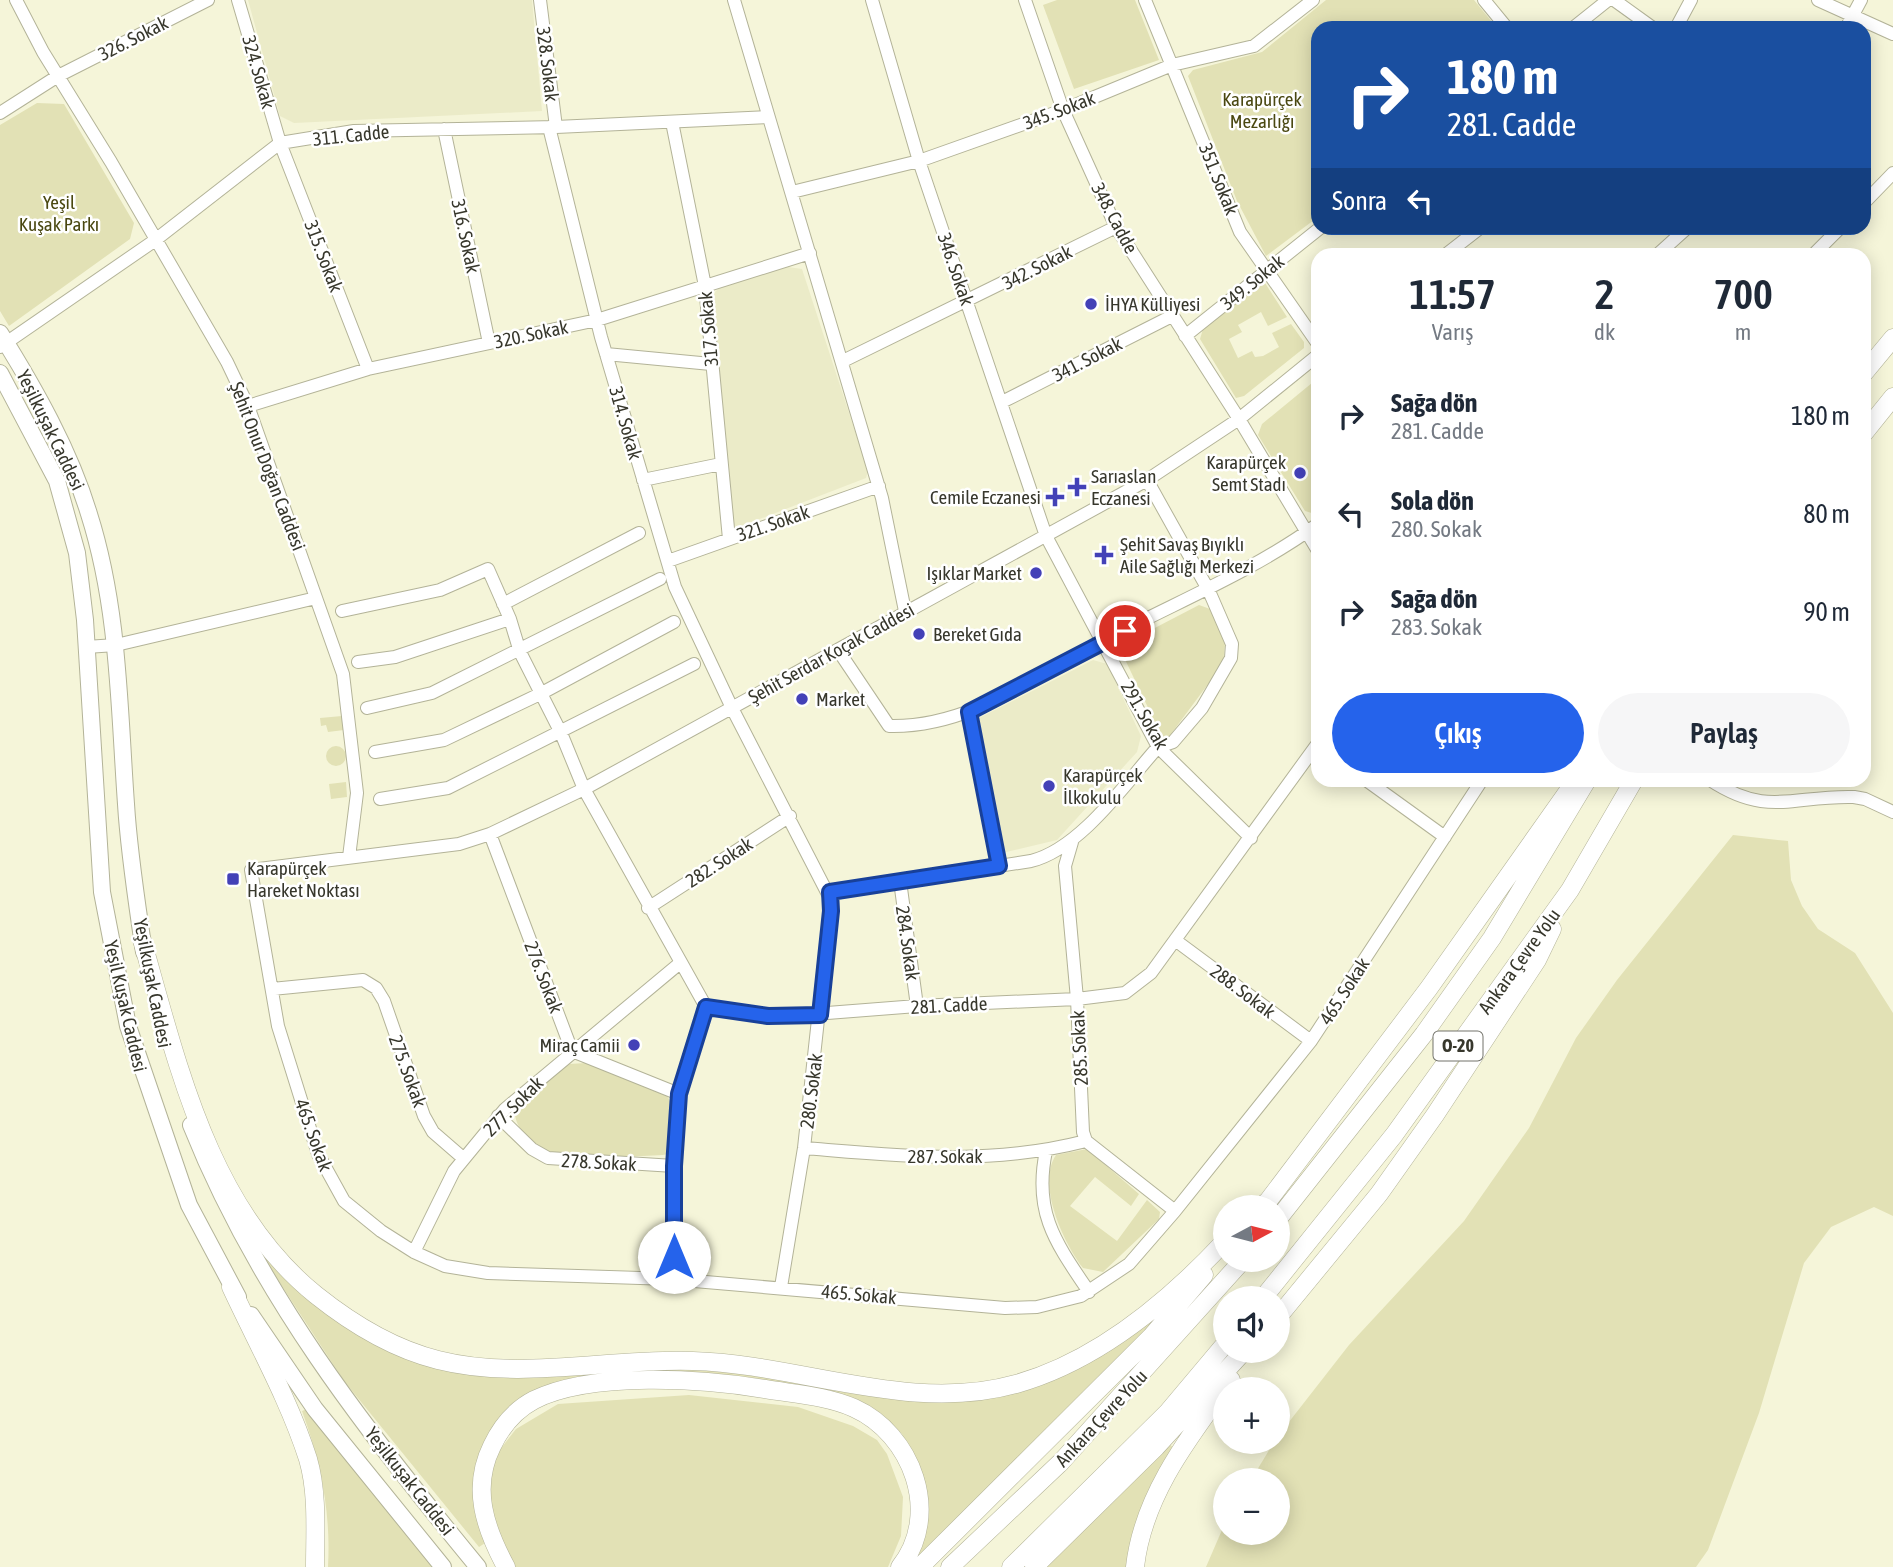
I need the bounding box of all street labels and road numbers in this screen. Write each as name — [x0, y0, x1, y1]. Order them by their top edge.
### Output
street label: 326. Sokak — [94, 11, 172, 65]
street label: 328. Sokak — [532, 25, 564, 103]
street label: 324. Sokak — [238, 33, 280, 112]
street label: 345. Sokak — [1020, 86, 1099, 134]
street label: 311. Cadde — [312, 120, 390, 150]
street label: 351. Sokak — [1195, 140, 1244, 219]
street label: 348. Cadde — [1087, 179, 1143, 257]
street label: 316. Sokak — [447, 197, 485, 276]
street label: 315. Sokak — [300, 217, 348, 296]
street label: 346. Sokak — [933, 230, 979, 309]
street label: 342. Sokak — [998, 240, 1076, 294]
street label: 349. Sokak — [1216, 249, 1289, 314]
street label: 317. Sokak — [694, 290, 722, 367]
street label: 320. Sokak — [492, 315, 571, 353]
street label: 341. Sokak — [1048, 332, 1126, 386]
street label: Yeşilkuşak Caddesi — [12, 366, 90, 494]
street label: Şehit Onur Doğan Caddesi — [226, 378, 310, 554]
street label: 314. Sokak — [605, 384, 647, 463]
street label: 321. Sokak — [734, 500, 813, 546]
street label: Şehit Serdar Koçak Caddesi — [744, 598, 918, 708]
street label: 291. Sokak — [1117, 677, 1174, 754]
street label: 282. Sokak — [681, 832, 757, 892]
street label: 284. Sokak — [892, 904, 924, 982]
street label: Ankara Çevre Yolu — [1474, 904, 1564, 1018]
street label: Yeşilkuşak Caddesi — [130, 917, 176, 1049]
street label: Yeşil Kuşak Caddesi — [100, 938, 152, 1074]
street label: 276. Sokak — [520, 938, 568, 1017]
street label: 465. Sokak — [1314, 953, 1374, 1029]
street label: 288. Sokak — [1206, 960, 1280, 1023]
street label: 281. Cadde — [910, 992, 988, 1018]
street label: 285. Sokak — [1066, 1009, 1092, 1086]
road number: O-20 — [1434, 1031, 1482, 1060]
street label: 275. Sokak — [385, 1032, 431, 1111]
street label: 280. Sokak — [795, 1052, 827, 1130]
street label: 277. Sokak — [479, 1071, 548, 1140]
street label: 465. Sokak — [291, 1096, 337, 1175]
street label: 287. Sokak — [907, 1145, 983, 1167]
street label: 278. Sokak — [561, 1149, 638, 1175]
street label: 465. Sokak — [821, 1280, 898, 1308]
street label: Ankara Çevre Yolu — [1051, 1365, 1151, 1471]
street label: Yeşilkuşak Caddesi — [361, 1423, 459, 1539]

